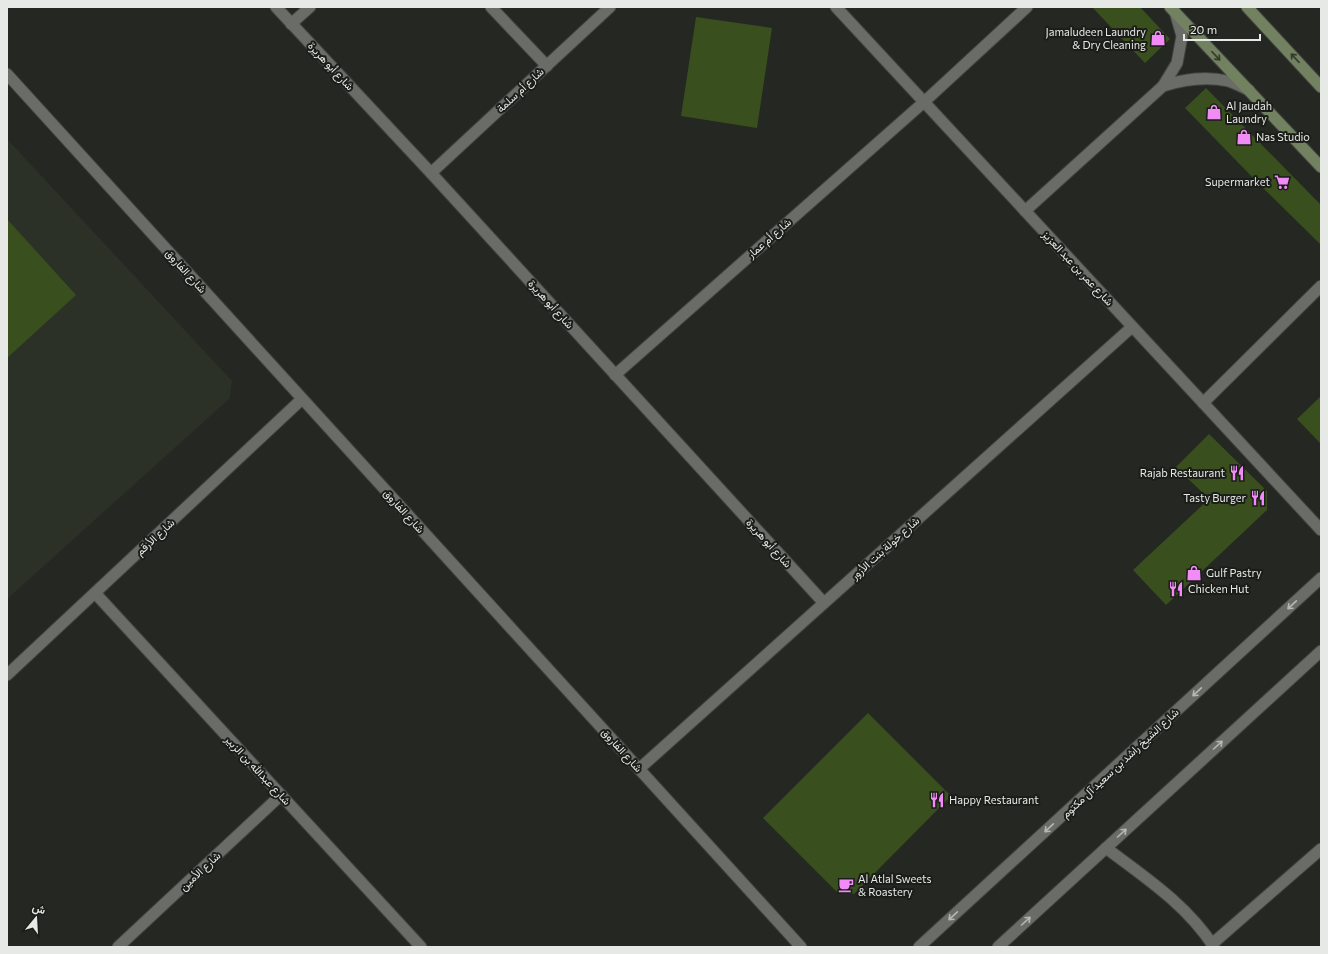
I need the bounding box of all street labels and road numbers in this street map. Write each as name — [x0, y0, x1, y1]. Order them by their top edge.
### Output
street label: شارع أبو هريرة — [304, 39, 357, 94]
street label: شارع أم سلمة — [493, 64, 547, 116]
street label: شارع أم عمار — [743, 215, 795, 262]
street label: شارع عمر بن عبد العزيز — [1038, 227, 1117, 309]
street label: شارع الفاروق — [162, 246, 210, 297]
street label: شارع أبو هريرة — [525, 277, 577, 332]
street label: شارع الفاروق — [380, 486, 428, 537]
street label: شارع خولة بنت الأزور — [847, 513, 923, 584]
street label: شارع الأرقم — [133, 515, 178, 559]
street label: شارع أبو هريرة — [743, 516, 795, 571]
street label: شارع الشيخ راشد بن سعيد آل مكتوم — [1058, 705, 1182, 822]
street label: شارع الفاروق — [598, 725, 646, 776]
street label: شارع عبدالله بن الزبير — [221, 731, 294, 809]
street label: شارع الأمين — [177, 848, 224, 894]

